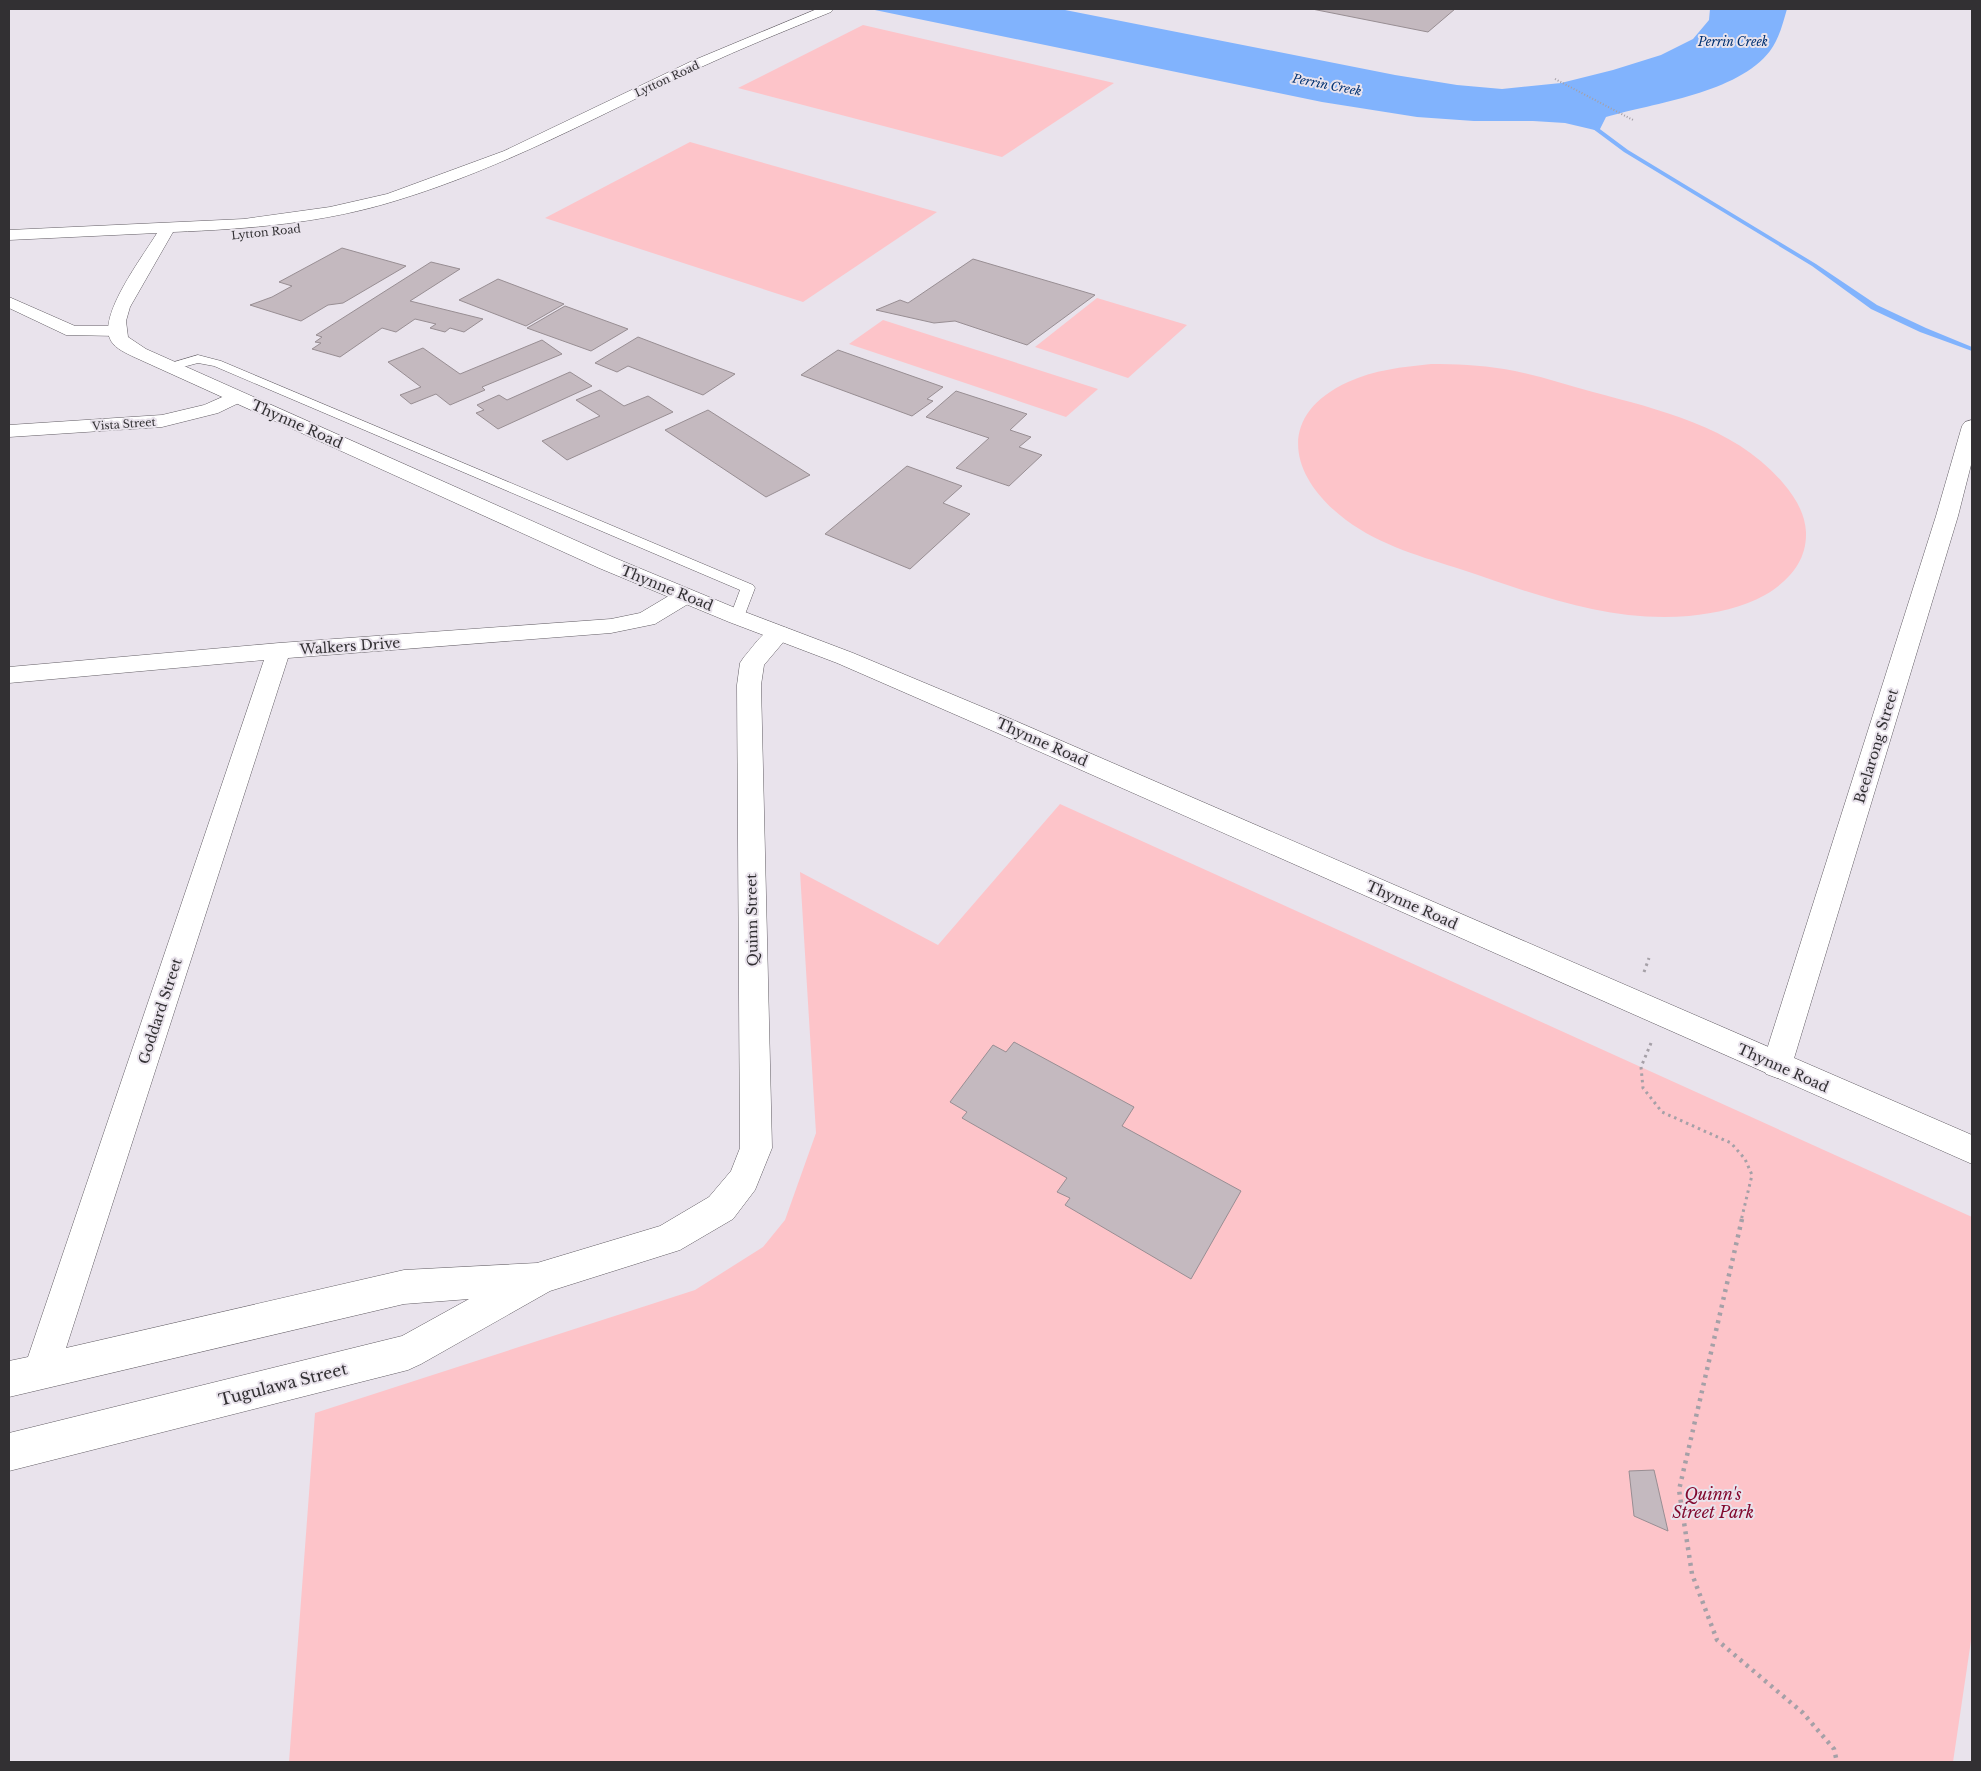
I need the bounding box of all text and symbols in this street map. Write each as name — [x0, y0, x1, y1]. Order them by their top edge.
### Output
water label: Perrin Creek — [1697, 34, 1768, 49]
street label: Lytton Road — [632, 58, 702, 100]
water label: Perrin Creek — [1290, 70, 1363, 99]
street label: Lytton Road — [231, 221, 302, 243]
street label: Thynne Road — [249, 396, 346, 452]
street label: Vista Street — [91, 415, 157, 433]
street label: Thynne Road — [618, 561, 716, 615]
street label: Walkers Drive — [298, 634, 401, 659]
street label: Beelarong Street — [1850, 686, 1902, 805]
street label: Thynne Road — [994, 714, 1091, 770]
street label: Quinn Street — [742, 873, 762, 967]
street label: Thynne Road — [1364, 877, 1461, 933]
street label: Goddard Street — [134, 955, 186, 1066]
street label: Thynne Road — [1735, 1040, 1832, 1096]
street label: Tugulawa Street — [217, 1358, 349, 1410]
park label: Quinn's Street Park — [1672, 1484, 1754, 1522]

